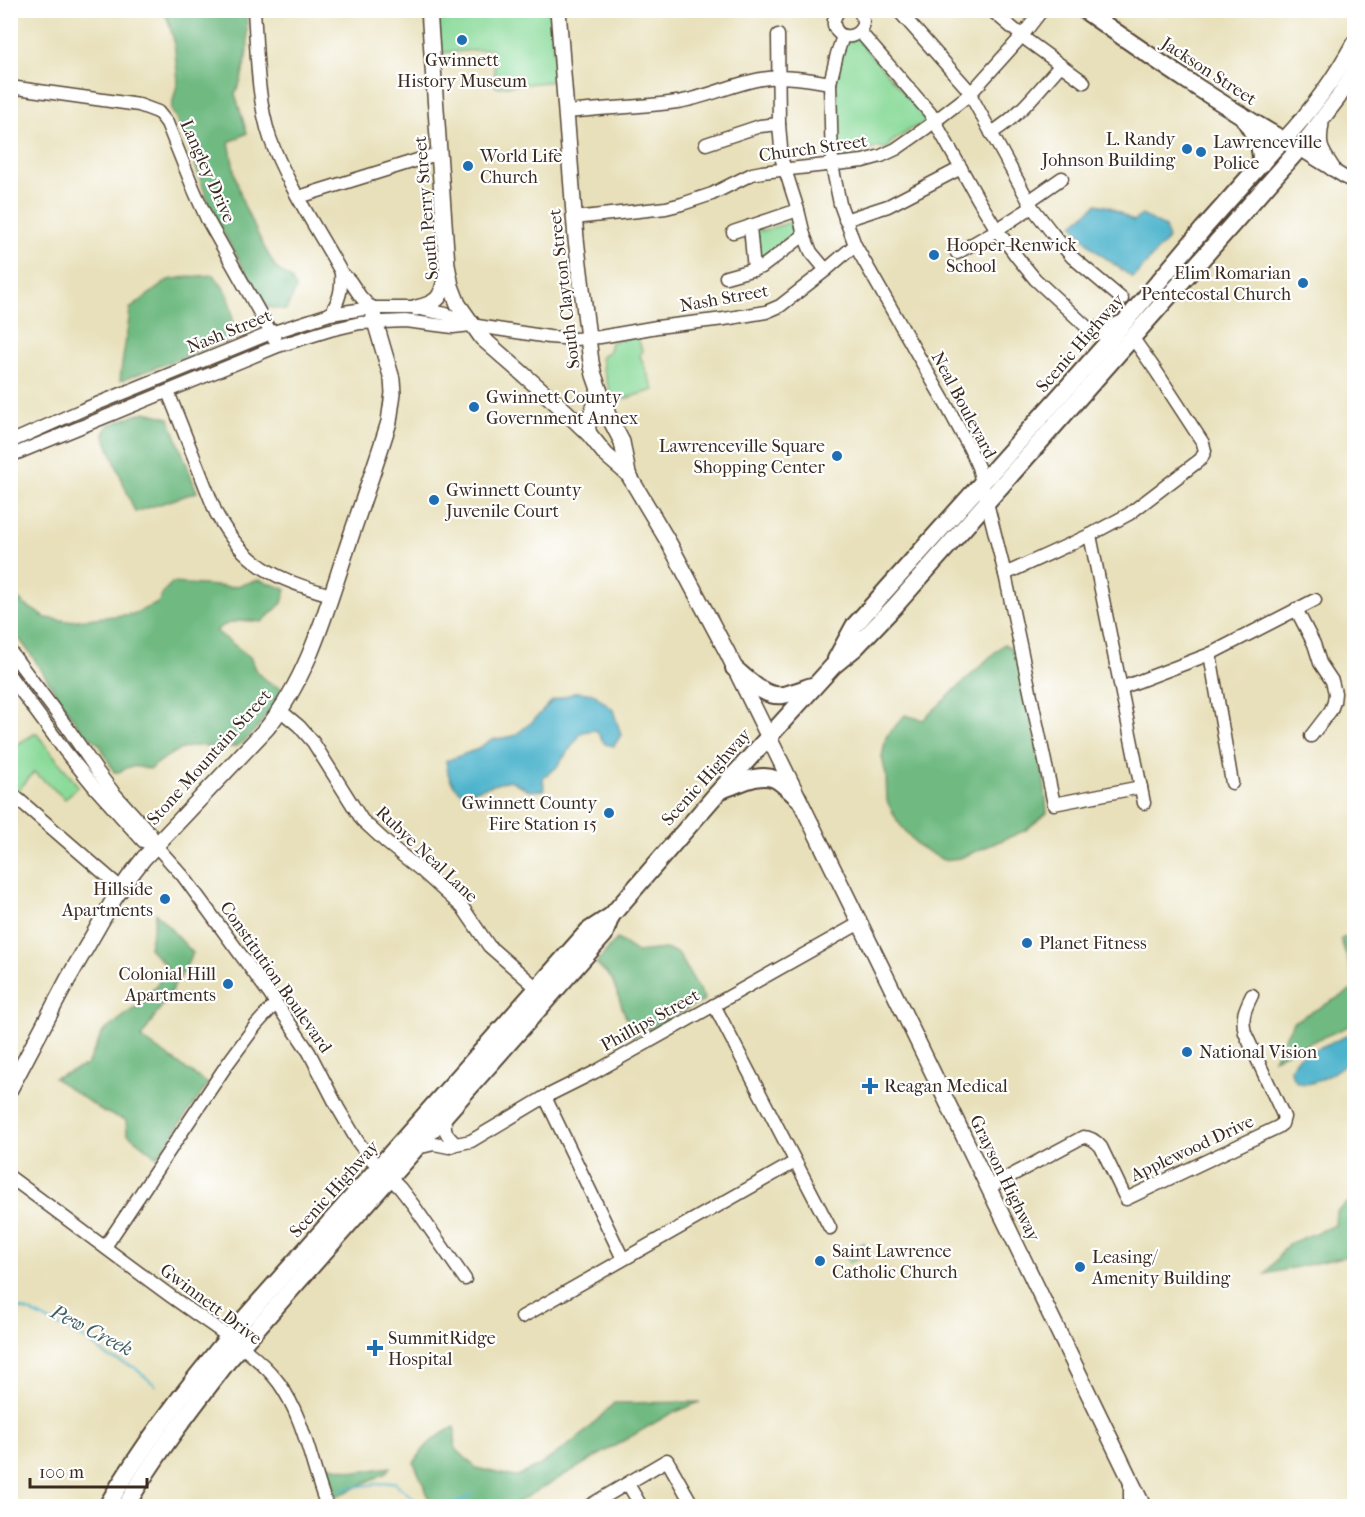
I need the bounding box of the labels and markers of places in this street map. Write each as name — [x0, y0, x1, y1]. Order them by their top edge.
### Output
marker: Gwinnett History Museum — [455, 33, 469, 47]
place label: Gwinnett History Museum — [397, 50, 527, 92]
place label: L. Randy Johnson Building — [1040, 129, 1176, 171]
place label: Lawrenceville Police — [1213, 132, 1322, 174]
marker: L. Randy Johnson Building — [1180, 142, 1194, 156]
marker: Lawrenceville Police — [1194, 145, 1208, 159]
place label: World Life Church — [479, 146, 562, 188]
marker: World Life Church — [461, 159, 475, 173]
place label: Hooper-Renwick School — [946, 235, 1078, 277]
marker: Hooper-Renwick School — [927, 248, 941, 262]
place label: Elim Romarian Pentecostal Church — [1141, 263, 1292, 305]
marker: Elim Romarian Pentecostal Church — [1296, 276, 1310, 290]
place label: Gwinnett County Government Annex — [486, 387, 639, 429]
marker: Gwinnett County Government Annex — [467, 400, 481, 414]
place label: Lawrenceville Square Shopping Center — [659, 436, 825, 478]
marker: Lawrenceville Square Shopping Center — [830, 449, 844, 463]
place label: Gwinnett County Juvenile Court — [444, 480, 583, 522]
marker: Gwinnett County Juvenile Court — [427, 493, 441, 507]
place label: Gwinnett County Fire Station 15 — [462, 793, 598, 835]
marker: Gwinnett County Fire Station 15 — [602, 806, 616, 820]
place label: Hillside Apartments — [61, 879, 153, 921]
marker: Hillside Apartments — [158, 892, 172, 906]
place label: Planet Fitness — [1039, 933, 1147, 954]
marker: Planet Fitness — [1020, 936, 1034, 950]
place label: Colonial Hill Apartments — [119, 964, 216, 1006]
marker: Colonial Hill Apartments — [221, 977, 235, 991]
place label: National Vision — [1199, 1042, 1318, 1063]
marker: National Vision — [1180, 1045, 1194, 1059]
place label: Reagan Medical — [884, 1076, 1008, 1097]
marker: Reagan Medical — [861, 1077, 879, 1095]
place label: Saint Lawrence Catholic Church — [832, 1241, 958, 1283]
place label: Leasing/ Amenity Building — [1091, 1247, 1231, 1289]
marker: Saint Lawrence Catholic Church — [813, 1254, 827, 1268]
marker: Leasing/ Amenity Building — [1073, 1260, 1087, 1274]
place label: SummitRidge Hospital — [388, 1328, 496, 1370]
marker: SummitRidge Hospital — [366, 1339, 384, 1357]

